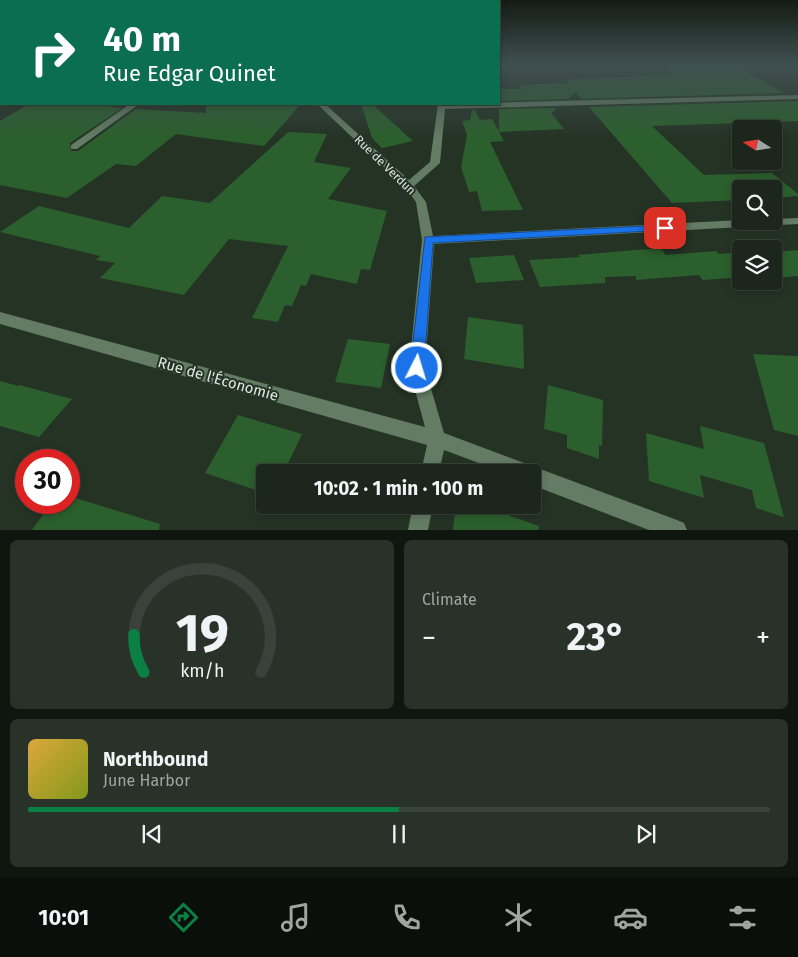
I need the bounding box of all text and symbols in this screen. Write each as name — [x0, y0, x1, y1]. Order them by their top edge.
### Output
text: 40 m — [103, 18, 181, 60]
icon: right — [20, 20, 85, 85]
text: Rue Edgar Quinet — [103, 60, 276, 87]
north arrow — [732, 120, 782, 170]
map controls — [732, 120, 782, 290]
street label: Rue de Verdun — [352, 132, 418, 198]
button: search — [732, 180, 782, 230]
pin — [644, 207, 686, 249]
icon: arrive — [651, 214, 679, 242]
button: layers — [732, 240, 782, 290]
position arrow — [390, 341, 442, 393]
street label: Rue de l'Économie — [156, 353, 280, 405]
speed limit sign: 30 — [15, 449, 80, 514]
text: 10:02 · 1 min · 100 m — [314, 477, 483, 500]
text: Climate — [422, 590, 477, 609]
text: 19 — [175, 602, 229, 665]
text: 23° — [567, 614, 626, 660]
text: − — [422, 621, 436, 654]
text: + — [756, 621, 770, 654]
text: km/h — [180, 660, 224, 682]
text: Northbound — [103, 748, 208, 771]
text: June Harbor — [103, 771, 190, 790]
icon: previous — [138, 820, 166, 848]
icon: pause — [385, 820, 413, 848]
icon: next — [632, 820, 660, 848]
icon: directions — [166, 900, 201, 935]
icon: music — [278, 900, 313, 935]
icon: phone — [389, 900, 424, 935]
icon: climate — [501, 900, 536, 935]
icon: car — [613, 900, 648, 935]
icon: filters — [725, 900, 760, 935]
text: 10:01 — [38, 904, 89, 931]

